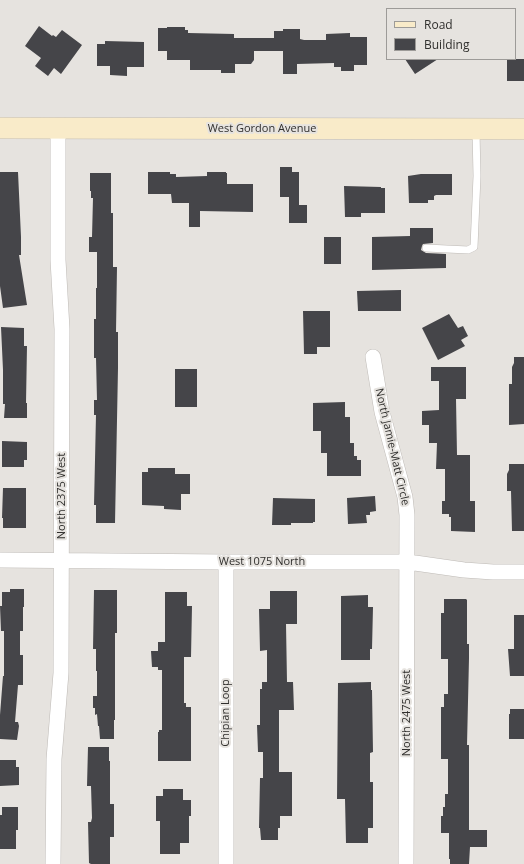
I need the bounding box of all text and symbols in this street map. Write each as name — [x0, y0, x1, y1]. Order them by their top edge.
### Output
legend — [386, 8, 516, 60]
text: Road — [424, 16, 453, 33]
text: Building — [424, 36, 469, 53]
street label: West Gordon Avenue — [208, 122, 316, 136]
street label: North Jamie-Matt Circle — [372, 387, 412, 507]
street label: North 2375 West — [55, 453, 69, 539]
street label: West 1075 North — [219, 555, 305, 569]
street label: North 2475 West — [400, 670, 414, 756]
street label: Chipian Loop — [219, 679, 233, 747]

